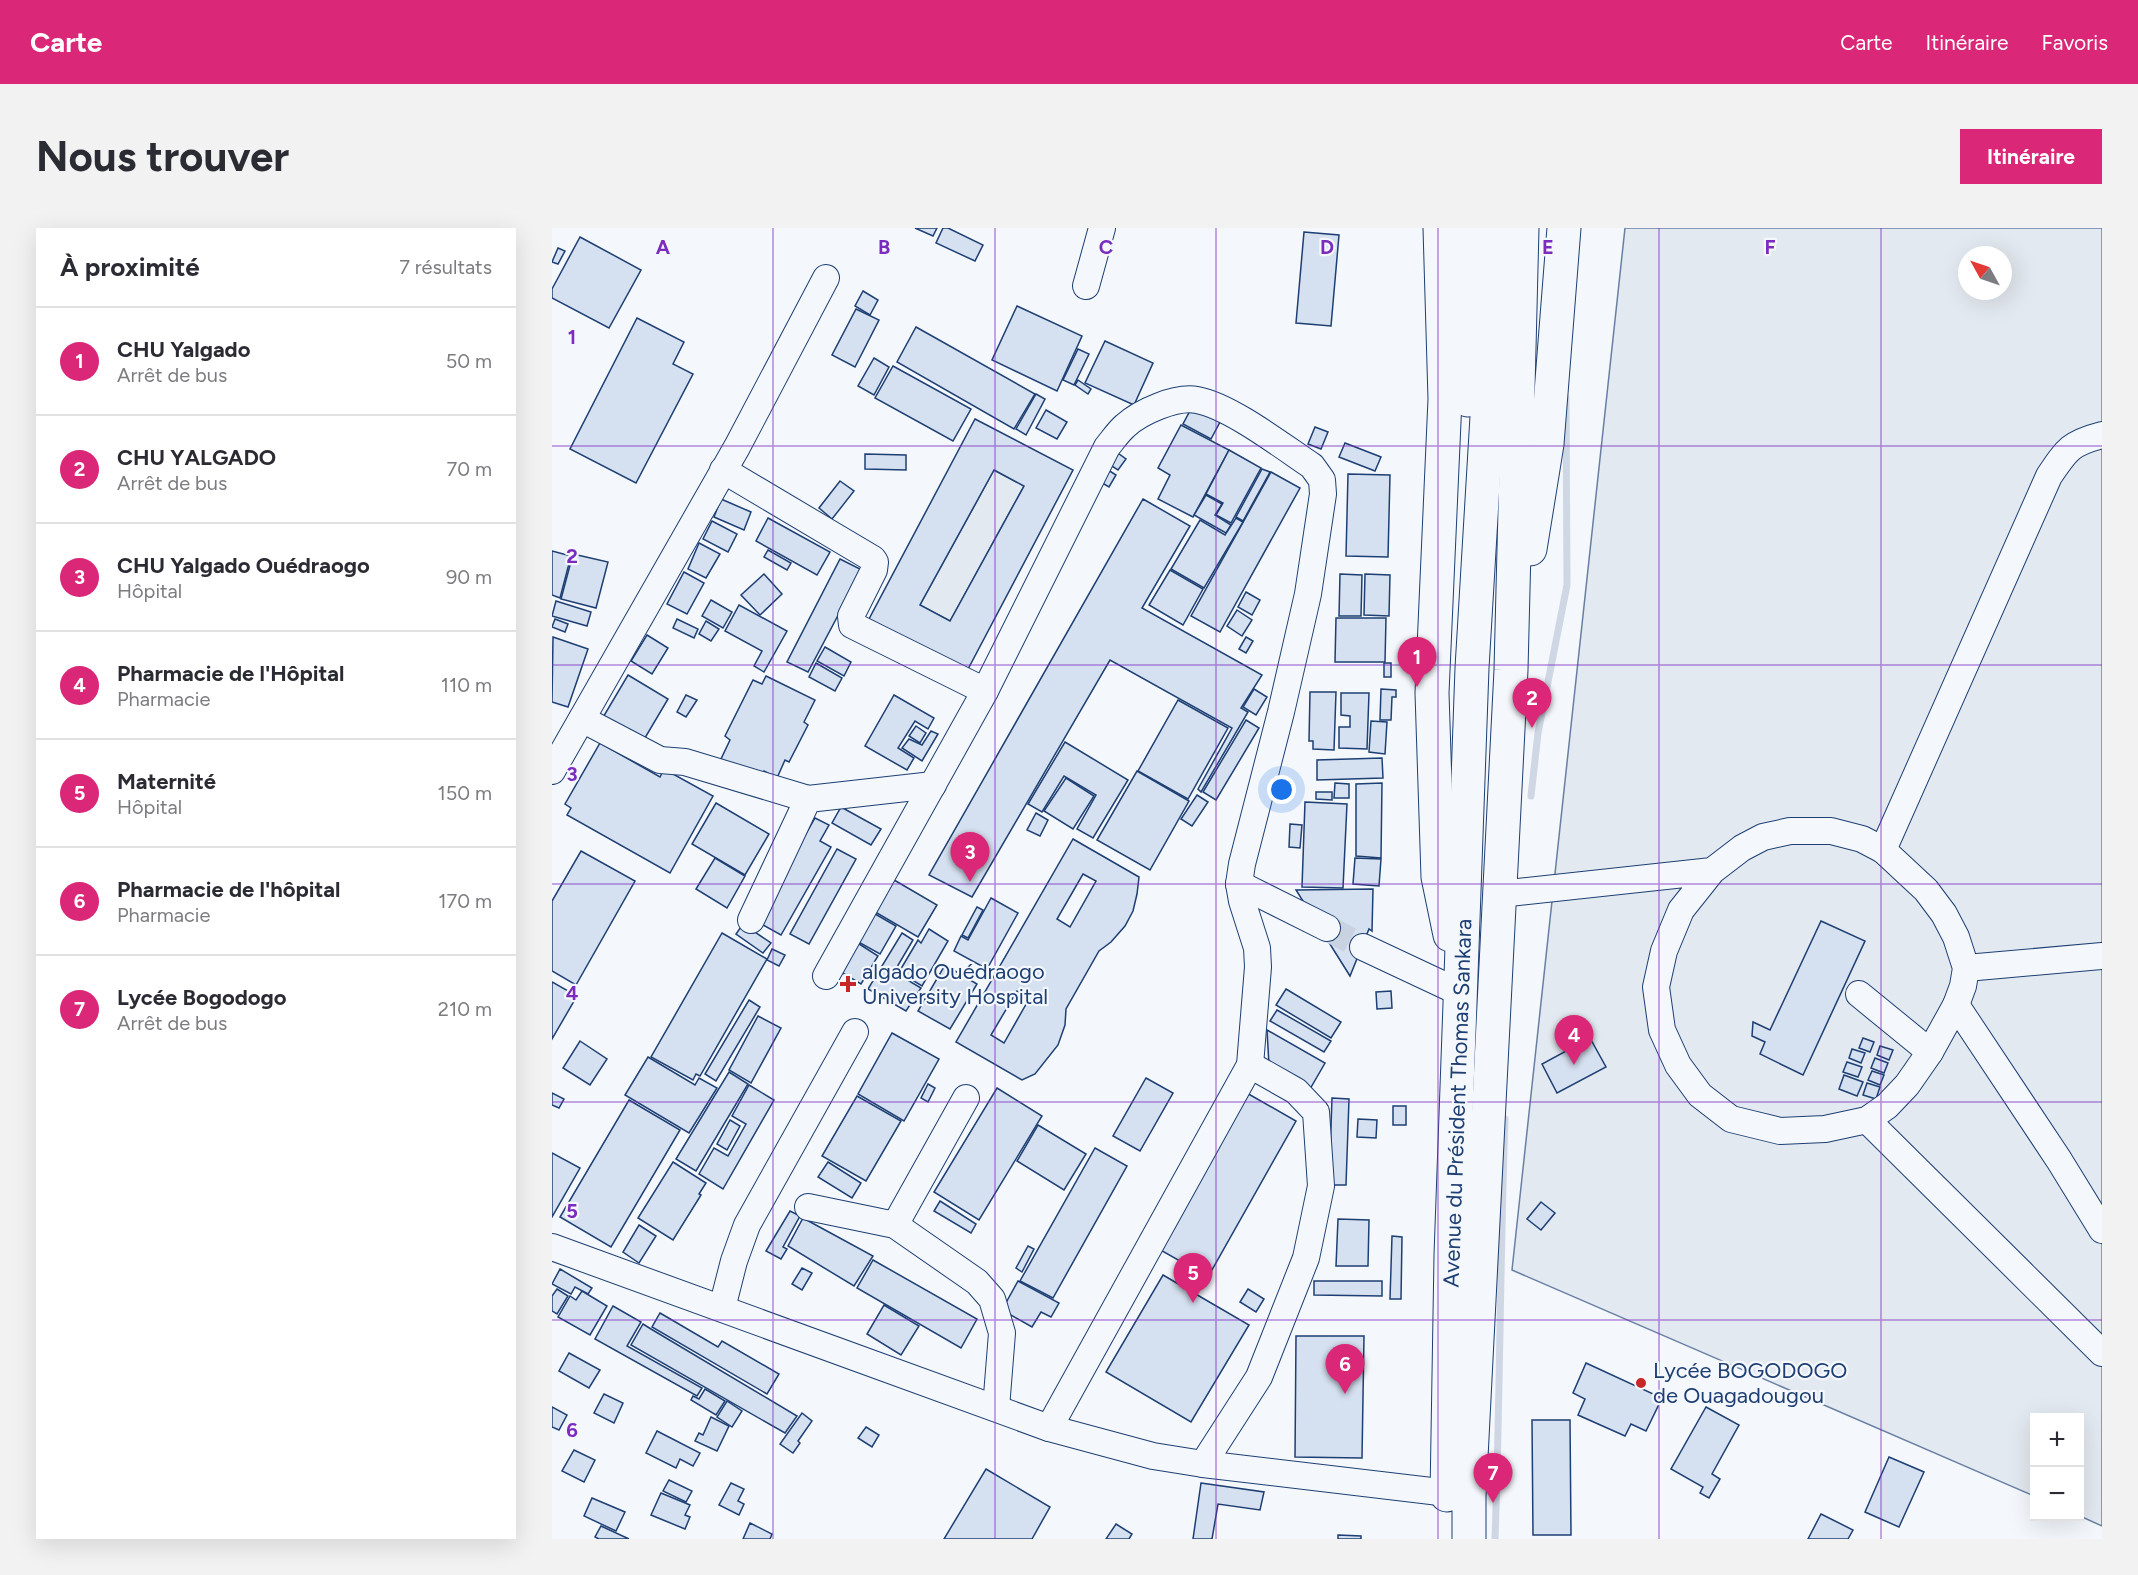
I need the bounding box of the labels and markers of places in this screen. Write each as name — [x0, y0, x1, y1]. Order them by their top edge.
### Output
pin: 1 — [1398, 638, 1436, 687]
pin: 2 — [1512, 678, 1552, 728]
pin: 3 — [950, 832, 990, 882]
place label: algado Ouédraogo University Hospital — [862, 958, 1048, 1010]
marker: algado Ouédraogo University Hospital — [839, 975, 857, 993]
pin: 4 — [1554, 1016, 1594, 1065]
pin: 5 — [1174, 1254, 1212, 1303]
pin: 6 — [1326, 1344, 1364, 1394]
place label: Lycée BOGODOGO de Ouagadougou — [1653, 1357, 1847, 1409]
marker: Lycée BOGODOGO de Ouagadougou — [1634, 1376, 1648, 1390]
pin: 7 — [1474, 1454, 1512, 1503]

